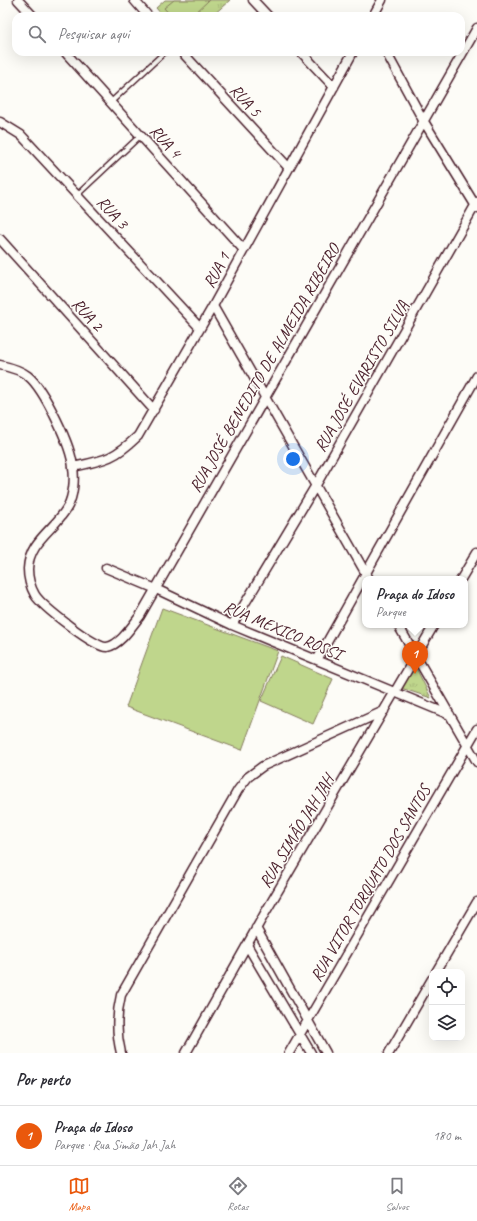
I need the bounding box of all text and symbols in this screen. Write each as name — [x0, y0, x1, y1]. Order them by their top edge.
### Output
search box — [12, 12, 465, 56]
icon: search — [26, 23, 48, 45]
text: Pesquisar aqui — [58, 25, 129, 44]
street label: RUA 5 — [225, 80, 267, 122]
street label: RUA 4 — [145, 120, 187, 164]
street label: RUA 3 — [92, 192, 134, 234]
street label: RUA JOSÉ BENEDITO DE ALMEIDA RIBEIRO — [184, 238, 346, 496]
street label: RUA 1 — [198, 248, 235, 292]
street label: RUA 2 — [67, 293, 109, 336]
street label: RUA JOSÉ EVARISTO SILVA — [309, 296, 413, 455]
your location — [283, 449, 303, 469]
popup — [362, 576, 468, 628]
text: Praça do Idoso — [376, 585, 454, 604]
street label: RUA MEXICO ROSSI — [221, 596, 349, 666]
text: Parque — [376, 604, 406, 620]
pin: 1 — [402, 641, 428, 674]
street label: RUA SIMÃO JAH JAH — [254, 768, 340, 892]
street label: RUA VITOR TORQUATO DOS SANTOS — [306, 779, 437, 985]
map controls — [429, 969, 465, 1041]
button: locate — [429, 969, 465, 1005]
button: layers — [429, 1005, 465, 1041]
text: Por perto — [16, 1069, 70, 1090]
text: Praça do Idoso — [54, 1118, 132, 1137]
text: 1 — [26, 1128, 32, 1144]
text: 180 m — [433, 1128, 461, 1144]
text: Parque · Rua Simão Jah Jah — [54, 1137, 175, 1153]
tab: Mapa — [68, 1175, 90, 1213]
tab: Rotas — [227, 1175, 249, 1213]
tab: Salvos — [385, 1175, 409, 1213]

